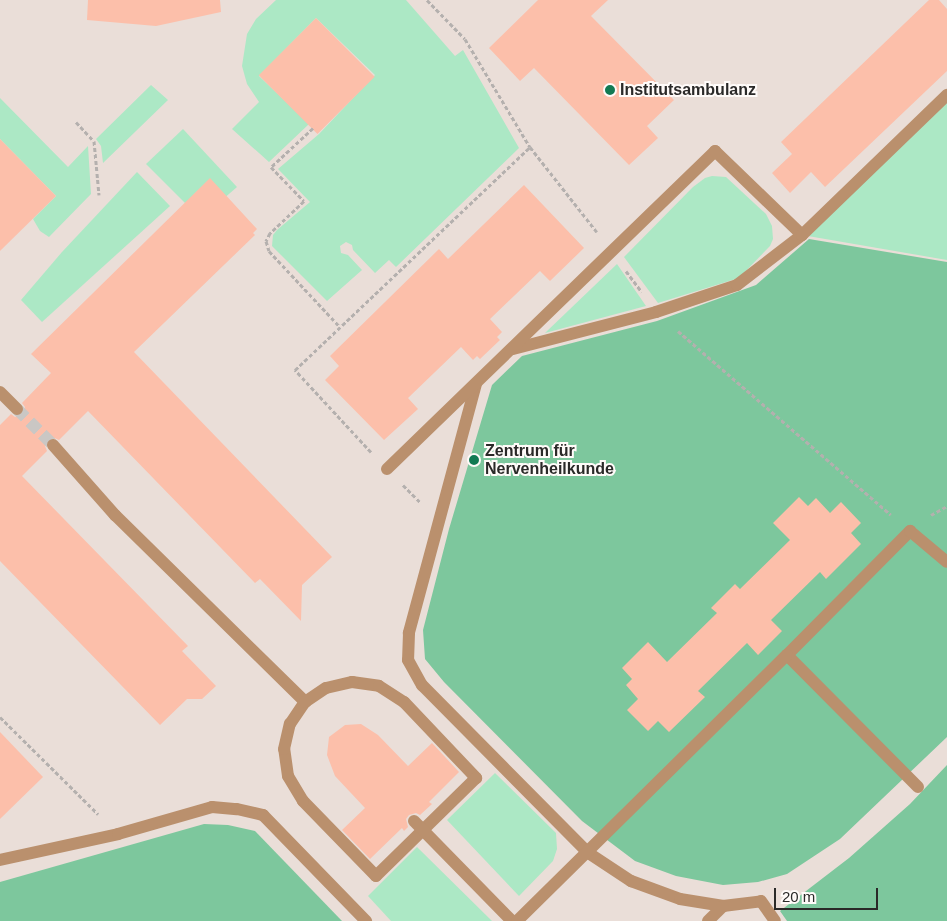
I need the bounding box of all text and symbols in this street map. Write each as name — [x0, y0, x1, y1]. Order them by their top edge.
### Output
place label: Institutsambulanz — [620, 80, 756, 100]
marker: Institutsambulanz — [604, 84, 616, 96]
place label: Zentrum für Nervenheilkunde — [485, 441, 614, 479]
marker: Zentrum für Nervenheilkunde — [467, 453, 481, 467]
scale bar — [777, 878, 881, 910]
text: 20 m — [782, 888, 815, 905]

